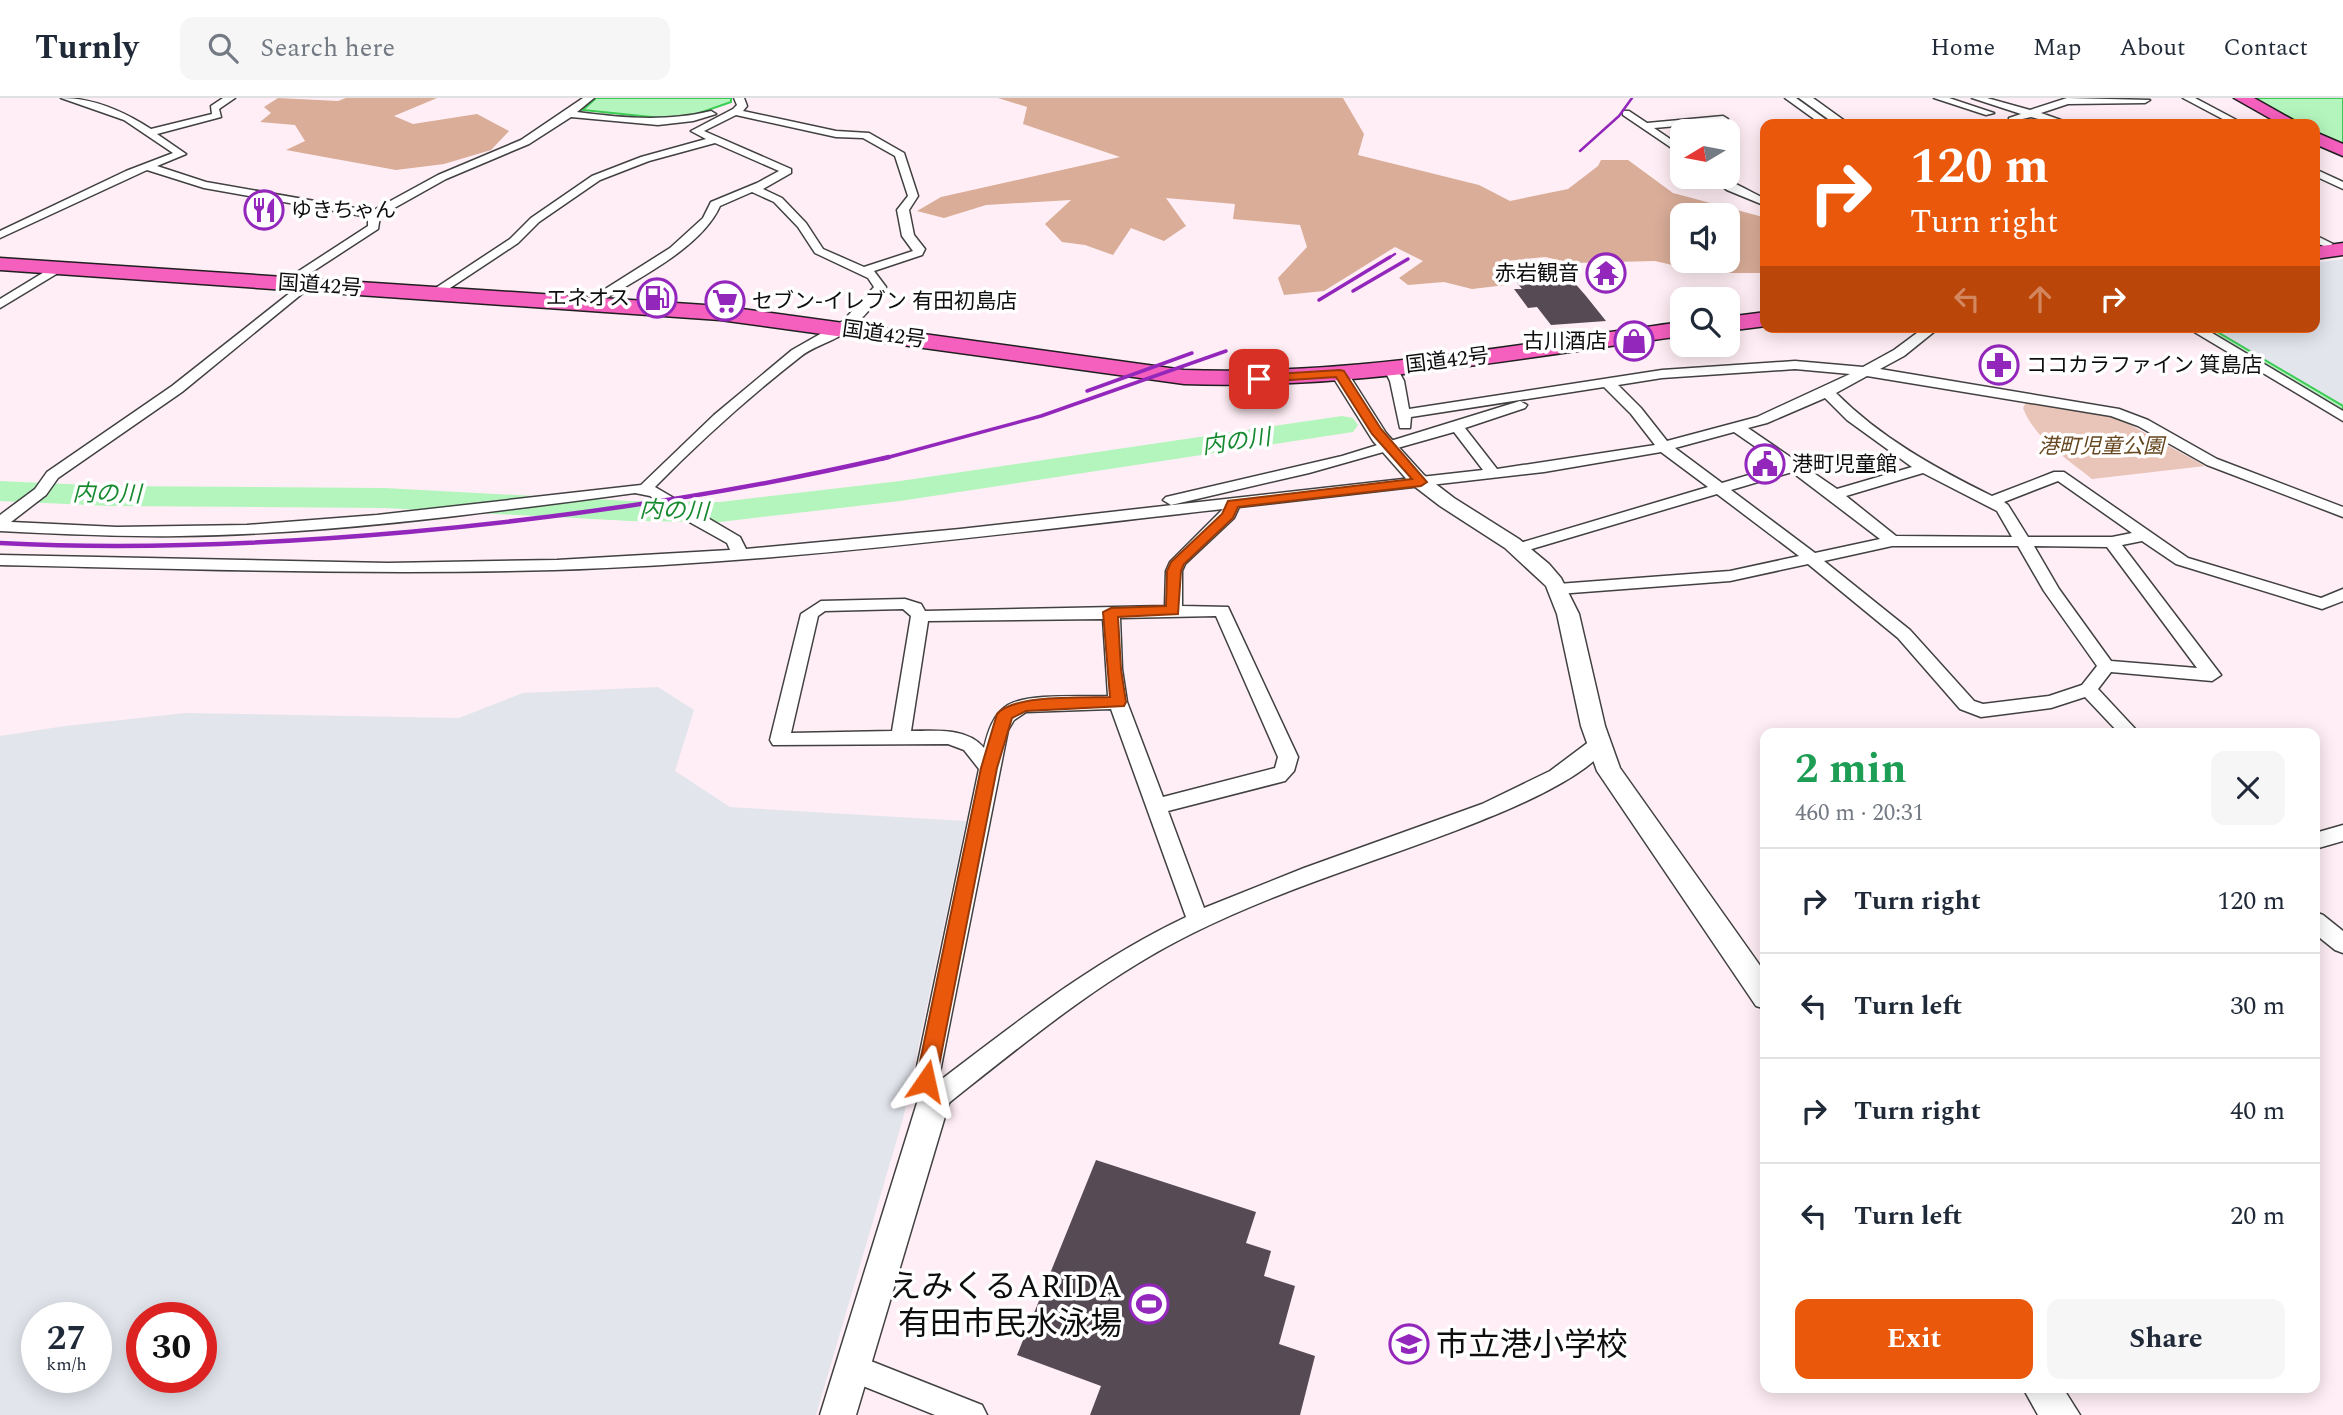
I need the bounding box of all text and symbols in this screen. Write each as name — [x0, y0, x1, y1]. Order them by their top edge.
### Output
search box — [180, 17, 670, 80]
text: Turnly — [35, 23, 138, 73]
text: Search here — [260, 28, 395, 68]
icon: search — [204, 29, 242, 67]
text: Home — [1930, 30, 1995, 66]
text: Map — [2033, 30, 2081, 66]
text: About — [2119, 30, 2185, 66]
text: Contact — [2223, 30, 2308, 66]
north arrow — [1670, 119, 1740, 189]
map controls — [1670, 119, 1740, 357]
text: 120 m — [1910, 130, 2049, 205]
icon: right — [1795, 147, 1886, 238]
restaurant icon: ゆきちゃん — [243, 189, 285, 231]
place label: ゆきちゃん — [291, 195, 396, 227]
text: Turn right — [1910, 198, 2058, 247]
button: sound — [1670, 203, 1740, 273]
temple icon: 赤岩観音 — [1585, 252, 1627, 294]
place label: 赤岩観音 — [1495, 258, 1579, 290]
street label: 国道42号 — [277, 267, 363, 305]
fuel station icon: エネオス — [636, 277, 678, 319]
supermarket icon: セブン-イレブン 有田初島店 — [704, 280, 746, 322]
icon: left — [1948, 280, 1986, 318]
icon: ahead — [2021, 280, 2059, 318]
icon: right — [2094, 280, 2132, 318]
place label: エネオス — [546, 283, 630, 315]
place label: セブン-イレブン 有田初島店 — [752, 286, 1017, 318]
button: search — [1670, 287, 1740, 357]
street label: 国道42号 — [840, 313, 928, 357]
shop icon: 古川酒店 — [1613, 320, 1655, 362]
place label: 古川酒店 — [1523, 326, 1607, 358]
street label: 国道42号 — [1403, 340, 1491, 382]
pharmacy icon: ココカラファイン 箕島店 — [1978, 344, 2020, 386]
pin — [1229, 349, 1289, 409]
place label: ココカラファイン 箕島店 — [2026, 350, 2262, 382]
icon: arrive — [1240, 360, 1278, 398]
water label: 内の川 — [1200, 420, 1276, 465]
park label: 港町児童公園 — [2038, 431, 2167, 463]
public building icon: 港町児童館 — [1744, 443, 1786, 485]
place label: 港町児童館 — [1792, 449, 1897, 481]
water label: 内の川 — [72, 476, 145, 513]
water label: 内の川 — [639, 493, 712, 530]
text: 2 min — [1795, 738, 1907, 801]
button: close — [2211, 751, 2285, 825]
text: 460 m · 20:31 — [1795, 796, 1924, 831]
text: Turn right — [1854, 881, 1981, 921]
text: 120 m — [2217, 881, 2285, 921]
icon: right — [1795, 882, 1833, 920]
text: Turn left — [1854, 986, 1962, 1026]
text: 30 m — [2230, 986, 2285, 1026]
icon: left — [1795, 987, 1833, 1025]
position arrow — [889, 1044, 963, 1118]
text: Turn right — [1854, 1091, 1981, 1131]
text: 40 m — [2230, 1091, 2285, 1131]
icon: right — [1795, 1092, 1833, 1130]
text: Turn left — [1854, 1196, 1962, 1236]
text: 20 m — [2230, 1196, 2285, 1236]
icon: left — [1795, 1197, 1833, 1235]
place label: えみくるARIDA 有田市民水泳場 — [889, 1263, 1122, 1349]
sports icon: えみくるARIDA 有田市民水泳場 — [1128, 1283, 1170, 1325]
button: Exit — [1795, 1299, 2033, 1379]
button: Share — [2047, 1299, 2285, 1379]
speed limit sign: 30 — [126, 1302, 217, 1393]
text: 27 — [47, 1312, 86, 1365]
place label: 市立港小学校 — [1436, 1321, 1628, 1370]
school or university icon: 市立港小学校 — [1388, 1323, 1430, 1365]
text: km/h — [46, 1351, 87, 1378]

